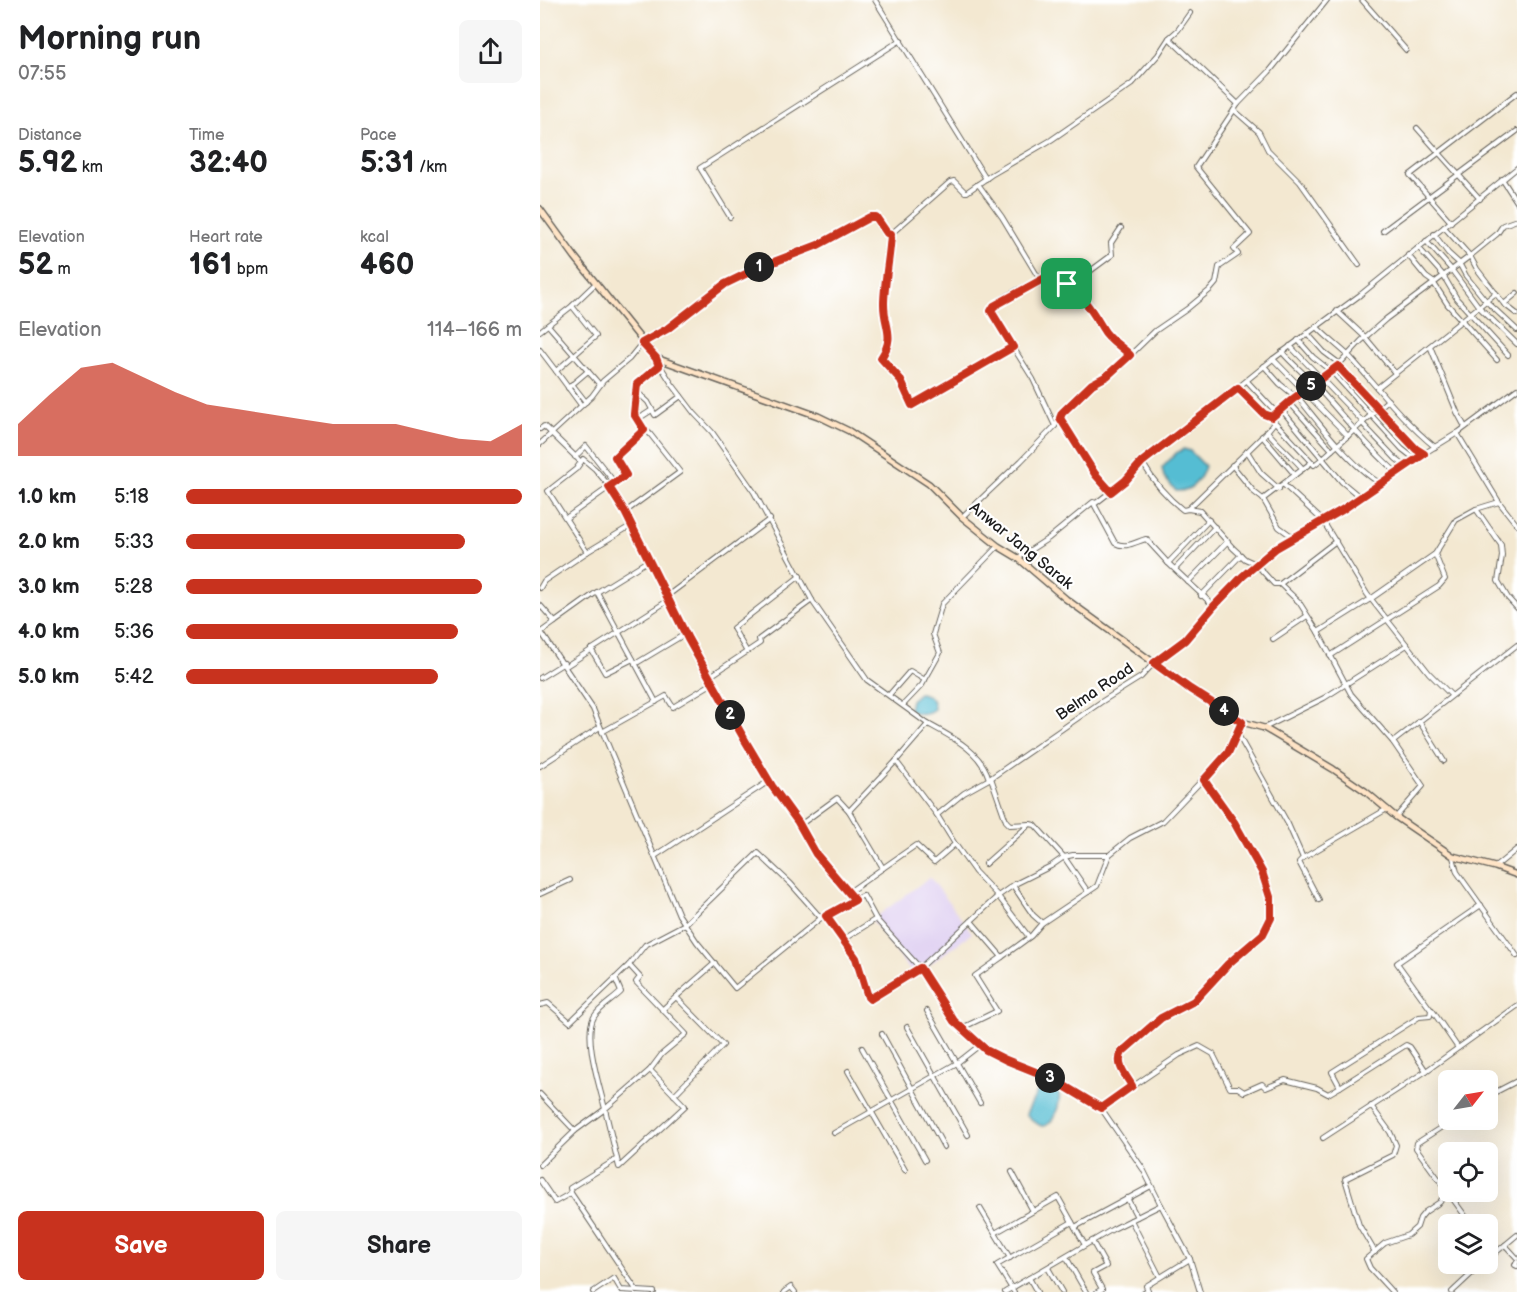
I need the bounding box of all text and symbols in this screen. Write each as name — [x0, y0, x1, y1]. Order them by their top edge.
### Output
text: Morning run — [18, 19, 201, 59]
button: share — [459, 20, 522, 83]
text: 07:55 — [18, 62, 67, 86]
text: Distance — [18, 126, 82, 145]
text: Time — [189, 126, 224, 145]
text: Pace — [360, 126, 396, 145]
text: 5.92 — [18, 145, 77, 181]
text: 32:40 — [189, 145, 268, 181]
text: 5:31 — [360, 145, 415, 181]
text: km — [77, 158, 103, 177]
text: /km — [415, 158, 447, 177]
text: Elevation — [18, 228, 85, 247]
text: Heart rate — [189, 228, 263, 247]
text: kcal — [360, 228, 389, 247]
text: 52 — [18, 247, 53, 283]
text: 161 — [189, 247, 232, 283]
text: 460 — [360, 247, 415, 283]
pin: 1 — [744, 252, 774, 282]
text: 1 — [756, 257, 762, 276]
pin — [1041, 258, 1092, 309]
text: m — [53, 260, 71, 279]
text: bpm — [232, 260, 268, 279]
icon: arrive — [1050, 267, 1083, 300]
text: Elevation — [18, 318, 101, 342]
text: 114–166 m — [427, 318, 522, 342]
pin: 5 — [1296, 371, 1326, 401]
text: 5 — [1306, 376, 1316, 395]
text: 1.0 km — [18, 485, 76, 509]
text: 5:18 — [114, 485, 149, 509]
street label: Anwar Jang Sarak — [965, 498, 1077, 594]
text: 2.0 km — [18, 530, 80, 554]
text: 5:33 — [114, 530, 154, 554]
text: 3.0 km — [18, 575, 79, 599]
text: 5:28 — [114, 575, 153, 599]
text: 4.0 km — [18, 620, 80, 644]
text: 5:36 — [114, 620, 154, 644]
street label: Belma Road — [1053, 659, 1137, 725]
text: 5.0 km — [18, 665, 79, 689]
text: 5:42 — [114, 665, 154, 689]
pin: 4 — [1209, 696, 1239, 726]
pin: 2 — [715, 700, 745, 730]
text: 4 — [1219, 701, 1229, 720]
text: 2 — [725, 705, 735, 724]
pin: 3 — [1035, 1063, 1065, 1093]
text: 3 — [1045, 1068, 1055, 1087]
north arrow — [1438, 1070, 1498, 1130]
map controls — [1438, 1070, 1498, 1274]
button: locate — [1438, 1142, 1498, 1202]
button: Save — [18, 1211, 264, 1280]
button: Share — [276, 1211, 522, 1280]
button: layers — [1438, 1214, 1498, 1274]

